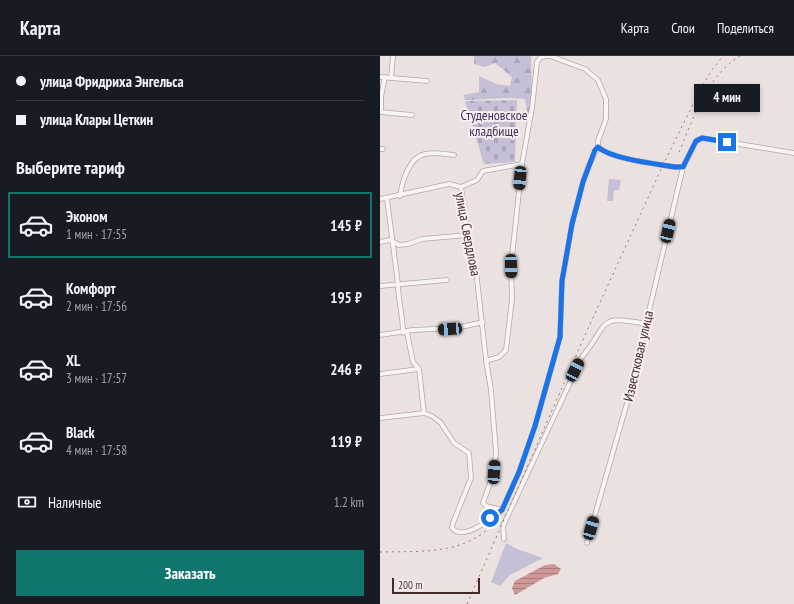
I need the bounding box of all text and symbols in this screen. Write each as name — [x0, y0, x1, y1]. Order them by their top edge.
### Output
text: Карта — [20, 16, 61, 40]
text: Карта — [621, 19, 649, 37]
text: Слои — [671, 19, 695, 37]
text: Поделиться — [717, 19, 774, 37]
text: улица Фридриха Энгельса — [40, 72, 184, 91]
callout: 4 мин — [694, 84, 760, 112]
text: 4 мин — [713, 89, 741, 106]
park label: Студеновское кладбище — [460, 106, 528, 140]
text: улица Клары Цеткин — [40, 110, 153, 129]
route end — [718, 133, 736, 151]
text: Выберите тариф — [16, 156, 125, 179]
car — [513, 166, 527, 190]
street label: улица Свердлова — [451, 191, 485, 277]
icon: car — [18, 207, 54, 243]
text: Эконом — [66, 207, 107, 226]
text: 145 ₽ — [330, 216, 362, 235]
car — [659, 218, 677, 244]
text: 1 мин · 17:55 — [66, 226, 127, 243]
car — [505, 254, 517, 278]
icon: car — [18, 279, 54, 315]
text: Комфорт — [66, 279, 116, 298]
text: 195 ₽ — [330, 288, 362, 307]
text: 2 мин · 17:56 — [66, 298, 127, 315]
street label: Известковая улица — [619, 309, 657, 403]
car — [438, 322, 462, 336]
icon: car — [18, 351, 54, 387]
text: XL — [66, 351, 80, 370]
car — [564, 357, 586, 383]
text: 246 ₽ — [330, 360, 362, 379]
text: 3 мин · 17:57 — [66, 370, 127, 387]
icon: car — [18, 423, 54, 459]
text: Black — [66, 423, 95, 442]
text: 119 ₽ — [330, 432, 362, 451]
text: 4 мин · 17:58 — [66, 442, 127, 459]
car — [487, 460, 501, 484]
icon: cash — [16, 491, 38, 513]
text: Наличные — [48, 493, 101, 512]
text: 1.2 km — [334, 494, 364, 511]
route start — [481, 509, 499, 527]
car — [582, 515, 600, 541]
button: Заказать — [16, 550, 364, 596]
scale bar — [392, 576, 480, 595]
text: 200 m — [398, 578, 422, 592]

